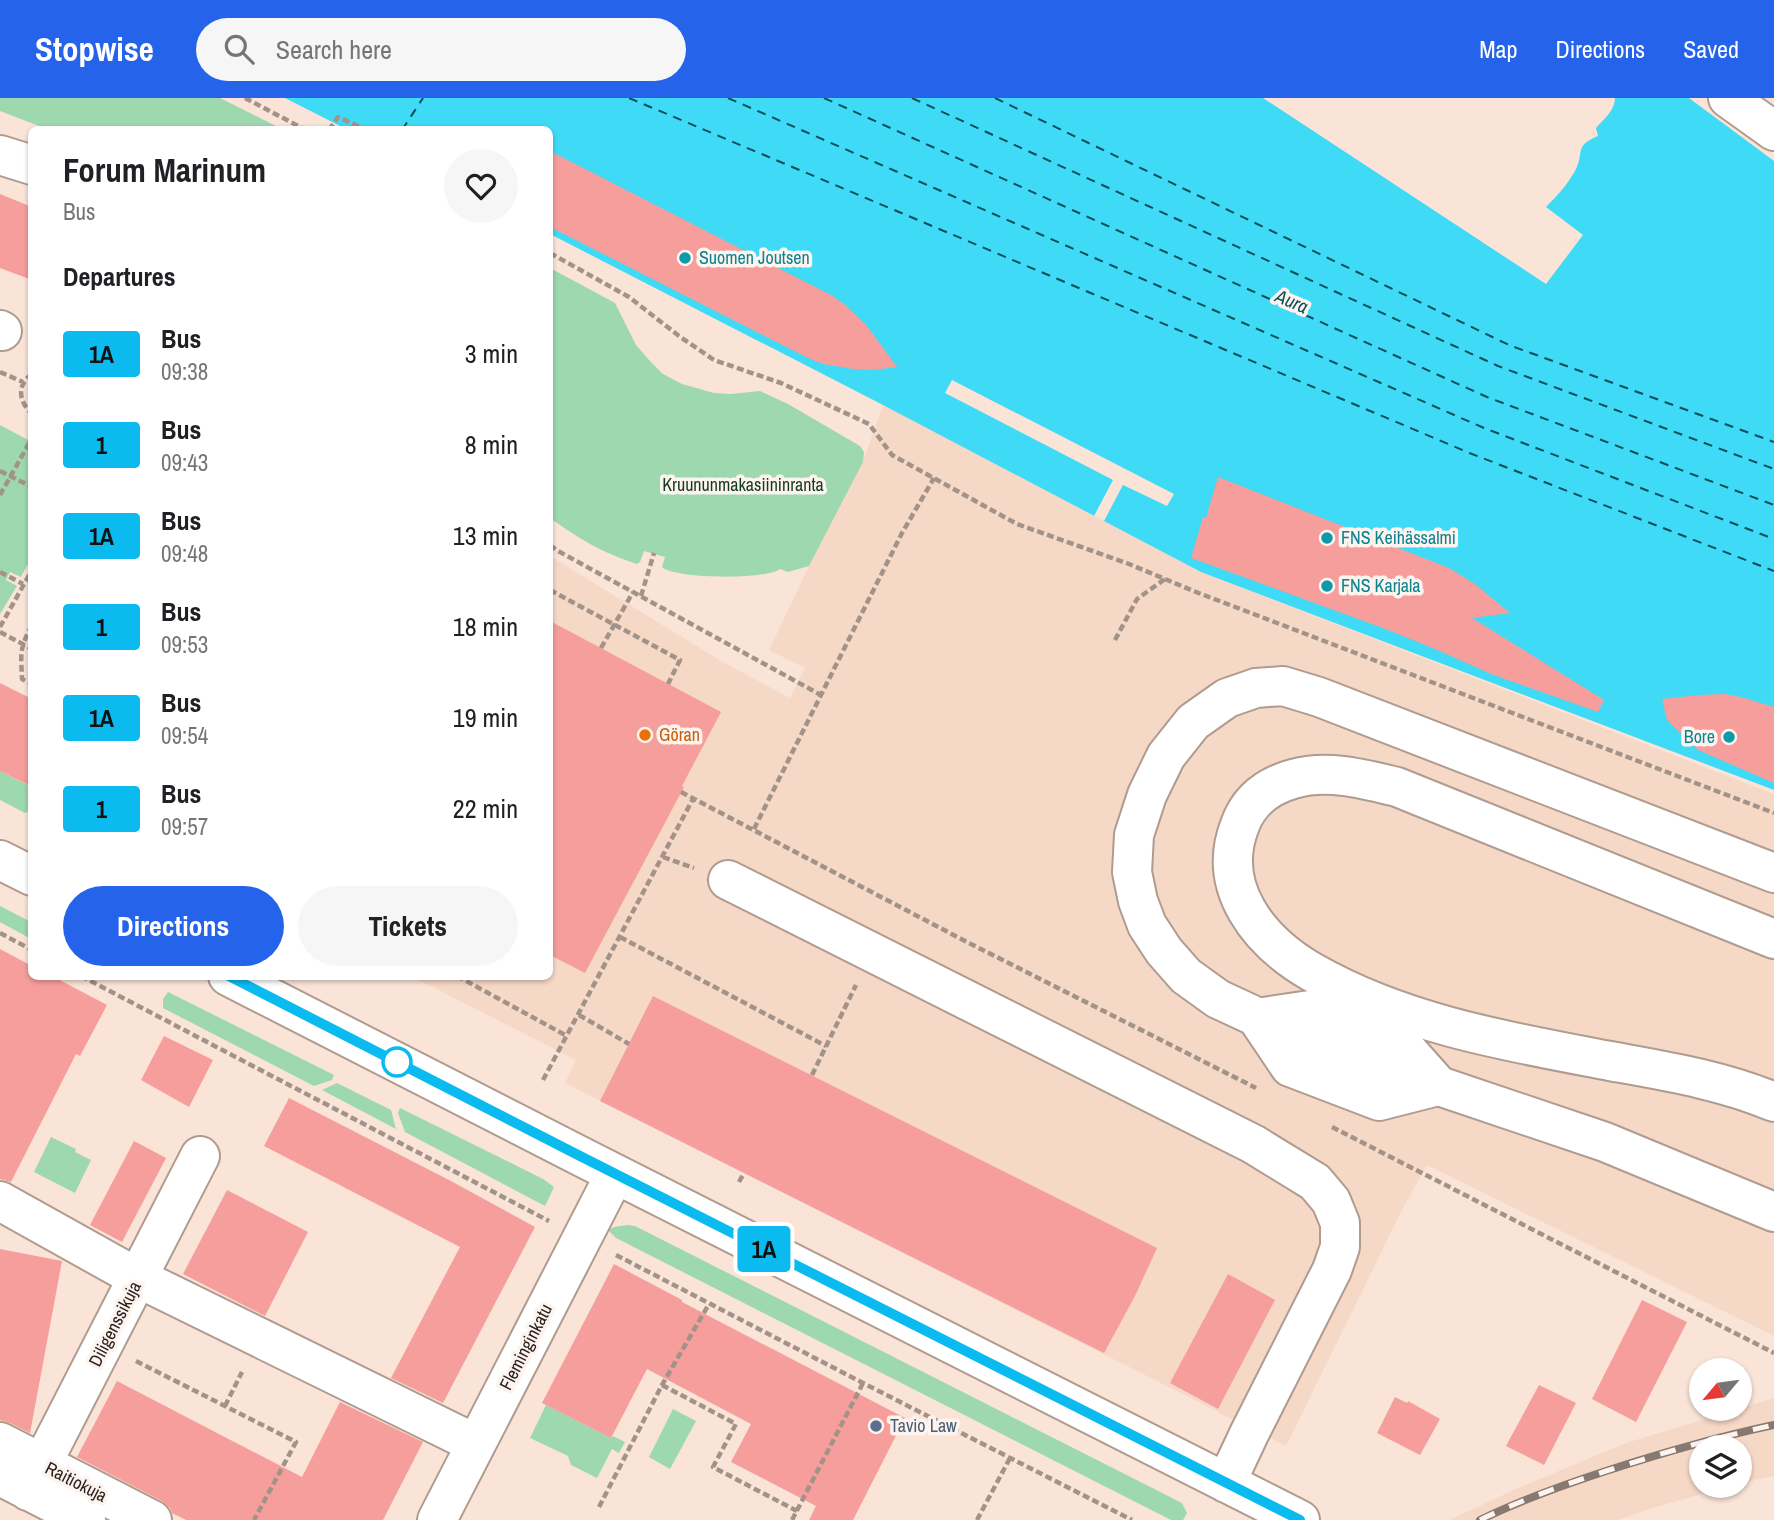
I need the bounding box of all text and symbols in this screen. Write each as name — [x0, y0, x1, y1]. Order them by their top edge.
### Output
search box — [196, 18, 686, 81]
text: Stopwise — [35, 27, 154, 71]
icon: search — [220, 30, 258, 68]
text: Search here — [276, 32, 392, 67]
text: Map — [1479, 33, 1517, 65]
text: Directions — [1555, 33, 1645, 65]
text: Saved — [1683, 33, 1739, 65]
text: Forum Marinum — [63, 148, 266, 192]
button: heart — [444, 149, 518, 223]
text: Bus — [63, 196, 96, 227]
place label: Suomen Joutsen — [699, 245, 810, 270]
marker: Suomen Joutsen — [677, 250, 693, 266]
text: Departures — [63, 259, 176, 294]
water label: Aura — [1271, 282, 1313, 320]
text: Bus — [161, 321, 201, 356]
text: 3 min — [465, 336, 518, 371]
text: 1A — [89, 338, 114, 370]
text: 09:38 — [161, 356, 208, 387]
text: Bus — [161, 412, 201, 447]
text: 8 min — [465, 427, 518, 462]
text: 1 — [96, 429, 107, 461]
text: 09:43 — [161, 447, 208, 478]
park label: Kruununmakasiininranta — [662, 472, 824, 497]
text: Bus — [161, 503, 201, 538]
text: 13 min — [453, 518, 518, 553]
text: 1A — [89, 520, 114, 552]
place label: FNS Keihässalmi — [1341, 525, 1456, 550]
marker: FNS Keihässalmi — [1319, 530, 1335, 546]
text: 09:48 — [161, 538, 208, 569]
place label: FNS Karjala — [1341, 573, 1421, 598]
marker: FNS Karjala — [1319, 578, 1335, 594]
text: Bus — [161, 594, 201, 629]
text: 18 min — [453, 609, 518, 644]
text: 1 — [96, 611, 107, 643]
text: 09:53 — [161, 629, 208, 660]
text: Bus — [161, 685, 201, 720]
text: 19 min — [453, 700, 518, 735]
text: 1A — [89, 702, 114, 734]
text: 09:54 — [161, 720, 208, 751]
place label: Göran — [659, 722, 700, 747]
place label: Bore — [1684, 724, 1715, 749]
marker: Göran — [637, 727, 653, 743]
marker: Bore — [1721, 729, 1737, 745]
text: Bus — [161, 776, 201, 811]
text: 22 min — [453, 791, 518, 826]
text: 1 — [96, 793, 107, 825]
text: 09:57 — [161, 811, 208, 842]
button: Directions — [63, 886, 284, 966]
button: Tickets — [298, 886, 518, 966]
unlabelled marker — [382, 1047, 412, 1077]
line badge: 1A — [732, 1226, 796, 1272]
text: 1A — [751, 1233, 777, 1265]
street label: Diligenssikuja — [82, 1277, 147, 1371]
street label: Fleminginkatu — [493, 1299, 558, 1394]
north arrow — [1689, 1358, 1752, 1421]
map controls — [1689, 1358, 1752, 1498]
place label: Tavio Law — [890, 1413, 957, 1438]
marker: Tavio Law — [868, 1418, 884, 1434]
button: layers — [1689, 1435, 1752, 1498]
street label: Raitiokuja — [41, 1455, 112, 1508]

